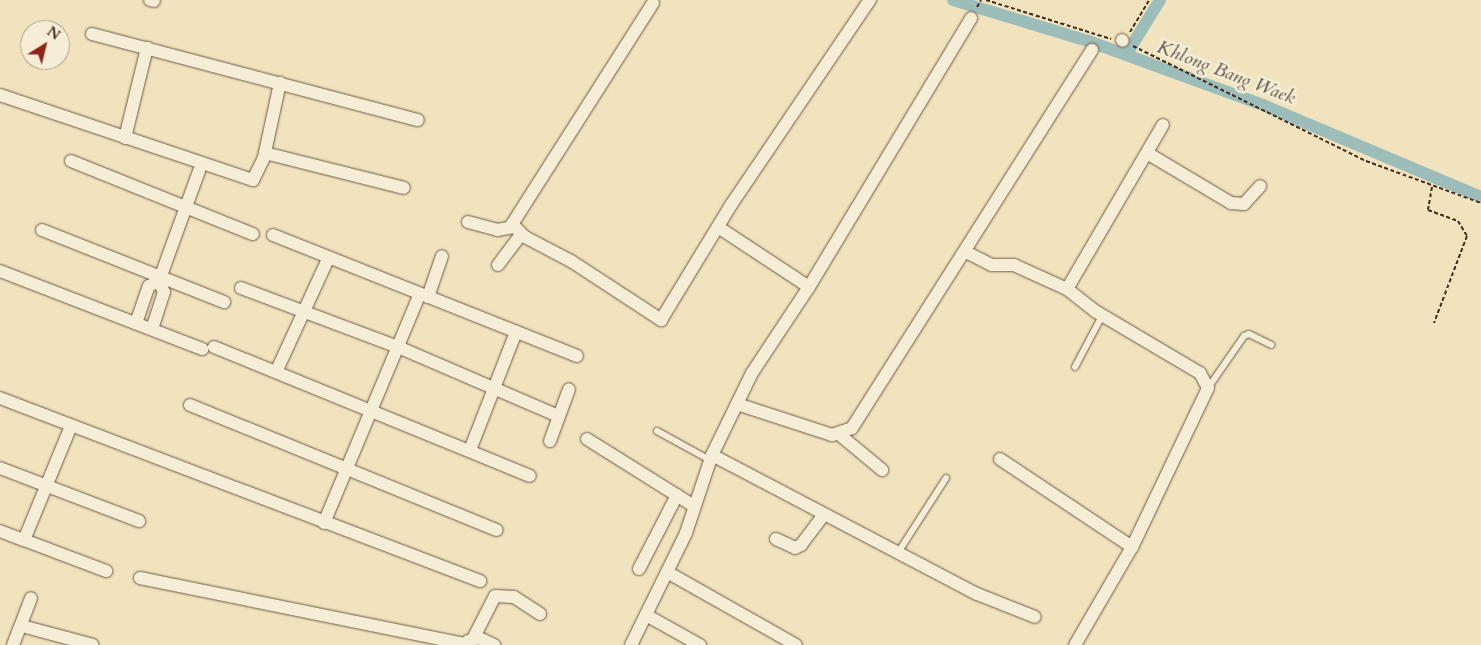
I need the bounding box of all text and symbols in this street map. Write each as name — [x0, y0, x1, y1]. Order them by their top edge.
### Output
north arrow — [20, 20, 70, 70]
text: N — [43, 22, 64, 45]
water label: Khlong Bang Waek — [1154, 36, 1298, 110]

